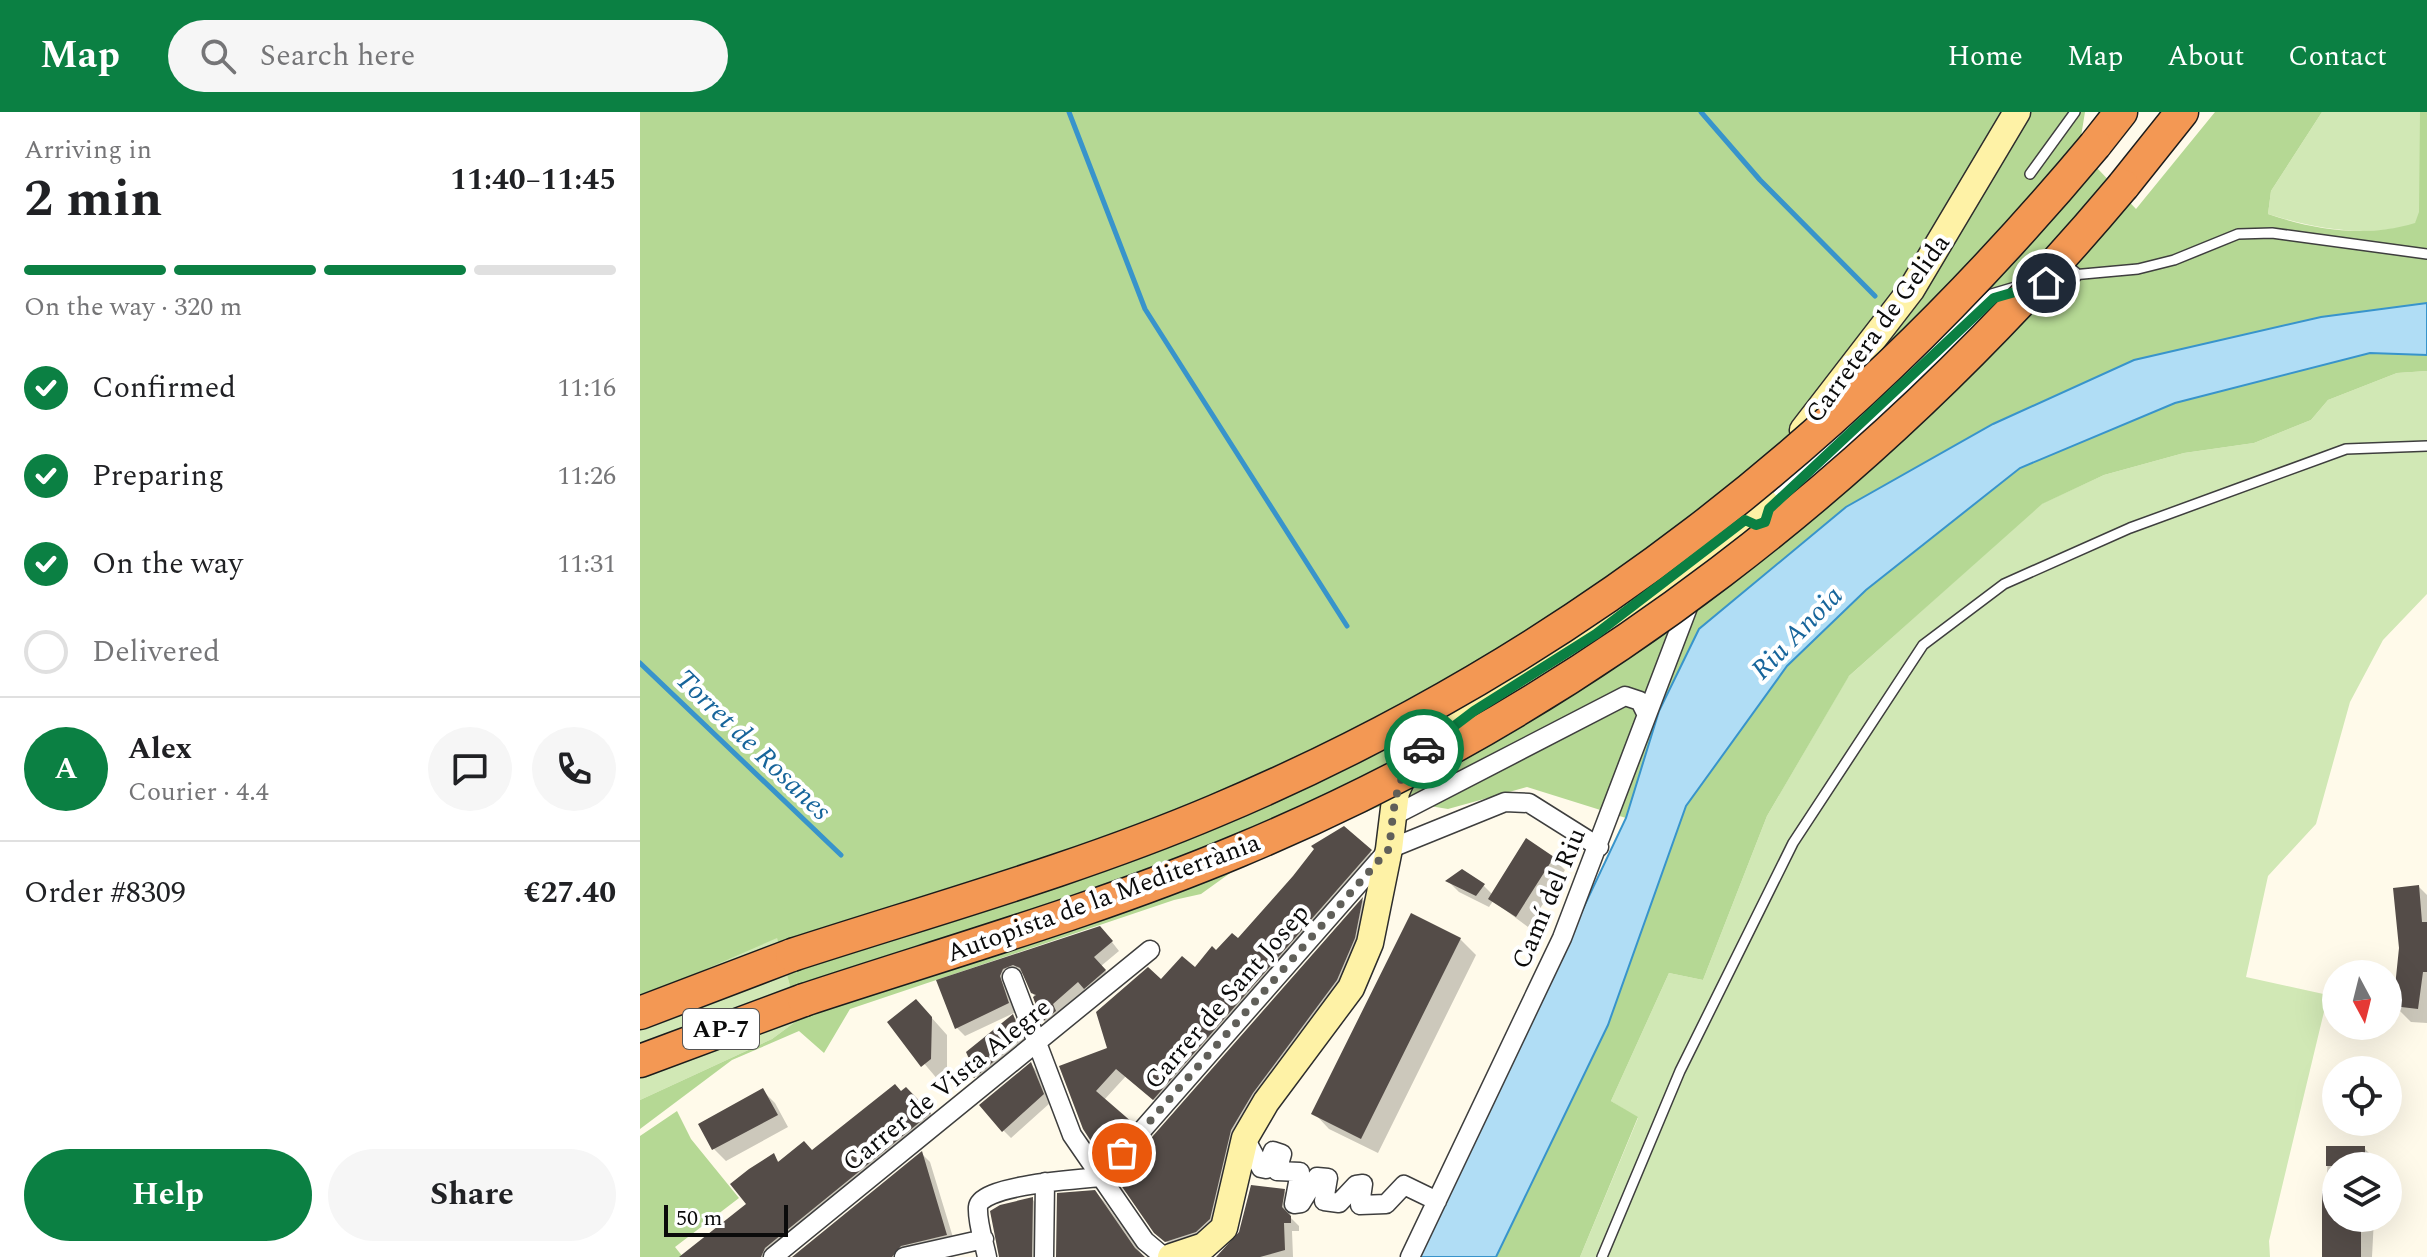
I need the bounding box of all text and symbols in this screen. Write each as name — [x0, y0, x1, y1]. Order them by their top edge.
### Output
search box — [168, 20, 728, 92]
text: Map — [40, 27, 120, 85]
text: Search here — [260, 33, 415, 79]
icon: search — [196, 34, 240, 78]
text: Home — [1947, 35, 2023, 78]
text: Map — [2067, 35, 2123, 78]
text: About — [2167, 35, 2244, 78]
text: Contact — [2288, 35, 2387, 78]
text: Arriving in — [24, 130, 152, 170]
text: 11:40–11:45 — [450, 157, 616, 203]
text: 2 min — [24, 160, 162, 239]
street label: Carretera de Gelida — [1795, 225, 1960, 432]
pin — [2012, 249, 2080, 317]
icon: home — [2024, 261, 2068, 305]
text: On the way · 320 m — [24, 287, 242, 327]
text: Confirmed — [92, 365, 236, 411]
icon: check — [24, 366, 68, 410]
text: 11:16 — [557, 368, 616, 408]
text: Preparing — [92, 453, 224, 499]
icon: check — [24, 454, 68, 498]
text: 11:26 — [557, 456, 616, 496]
text: On the way — [92, 541, 243, 587]
icon: check — [24, 542, 68, 586]
text: 11:31 — [557, 544, 616, 584]
water label: Riu Anoia — [1741, 576, 1853, 690]
text: Delivered — [92, 629, 220, 675]
water label: Torret de Rosanes — [665, 659, 841, 831]
courier — [1384, 709, 1464, 789]
text: Alex — [128, 726, 192, 772]
button: chat — [428, 727, 512, 811]
button: phone — [532, 727, 616, 811]
icon: car — [1402, 727, 1446, 771]
text: A — [54, 746, 78, 792]
text: Courier · 4.4 — [128, 772, 269, 812]
street label: Autopista de la Mediterrània — [941, 822, 1266, 973]
street label: Camí del Riu — [1501, 822, 1597, 975]
text: Order #8309 — [24, 870, 186, 916]
text: €27.40 — [524, 870, 616, 916]
street label: Carrer de Sant Josep — [1134, 895, 1319, 1099]
north arrow — [2322, 960, 2402, 1040]
map controls — [2322, 960, 2402, 1232]
street label: Carrer de Vista Alegre — [834, 988, 1060, 1182]
road number: AP-7 — [683, 1009, 759, 1049]
button: locate — [2322, 1056, 2402, 1136]
pin — [1088, 1119, 1156, 1187]
icon: bag — [1100, 1131, 1144, 1175]
button: Help — [24, 1149, 312, 1241]
button: Share — [328, 1149, 616, 1241]
button: layers — [2322, 1152, 2402, 1232]
scale bar — [664, 1201, 788, 1237]
text: 50 m — [676, 1202, 722, 1235]

